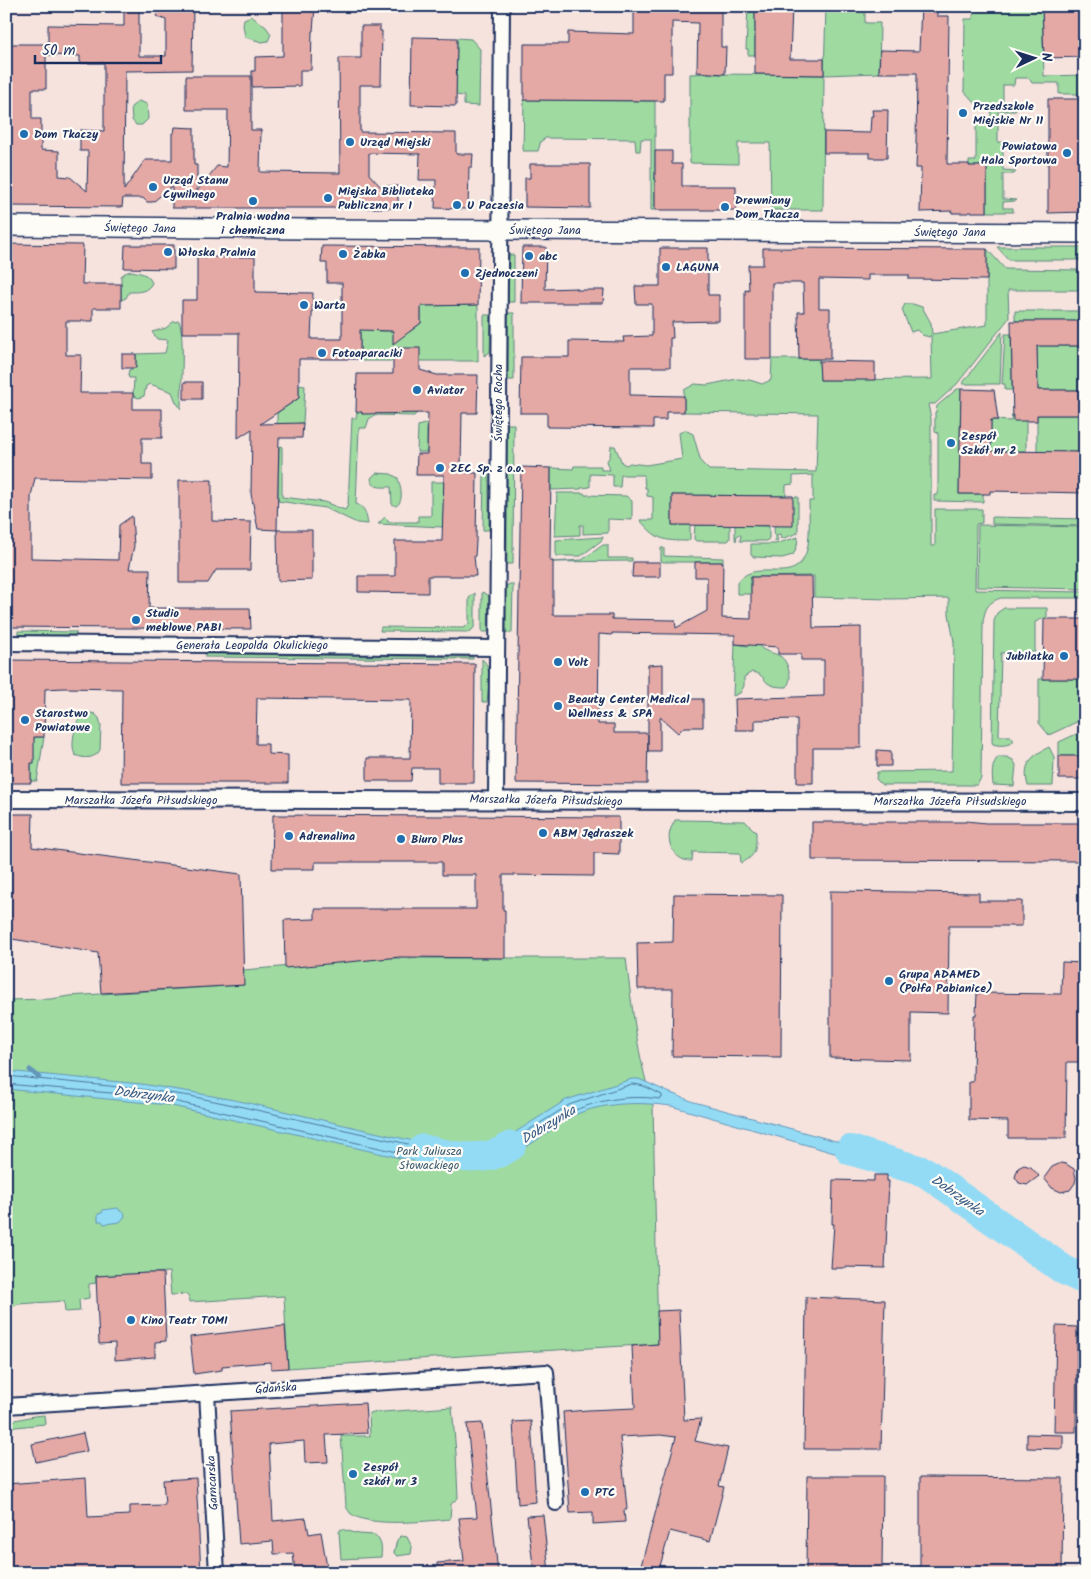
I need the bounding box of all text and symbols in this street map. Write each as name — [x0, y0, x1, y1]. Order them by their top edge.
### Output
scale bar — [35, 32, 161, 64]
north arrow — [1008, 32, 1058, 82]
text: 50 m — [42, 39, 76, 63]
text: N — [1035, 52, 1057, 62]
place label: Przedszkole Miejskie Nr 11 — [973, 97, 1043, 130]
marker: Przedszkole Miejskie Nr 11 — [957, 107, 969, 119]
place label: Dom Tkaczy — [34, 125, 99, 144]
marker: Dom Tkaczy — [18, 128, 30, 140]
place label: Urząd Miejski — [360, 133, 431, 152]
marker: Urząd Miejski — [344, 136, 356, 148]
place label: Powiatowa Hala Sportowa — [981, 137, 1057, 170]
marker: Powiatowa Hala Sportowa — [1061, 147, 1073, 159]
place label: Urząd Stanu Cywilnego — [163, 171, 228, 204]
marker: Urząd Stanu Cywilnego — [147, 181, 159, 193]
place label: Miejska Biblioteka Publiczna nr 1 — [338, 182, 434, 215]
place label: Drewniany Dom Tkacza — [735, 191, 799, 224]
marker: Miejska Biblioteka Publiczna nr 1 — [322, 192, 334, 204]
marker: Pralnia wodna i chemiczna — [247, 195, 259, 207]
place label: U Paczesia — [467, 196, 524, 215]
marker: U Paczesia — [451, 199, 463, 211]
marker: Drewniany Dom Tkacza — [719, 201, 731, 213]
place label: Pralnia wodna i chemiczna — [216, 207, 290, 240]
street label: Świętego Jana — [104, 218, 176, 239]
street label: Świętego Jana — [509, 221, 581, 240]
street label: Świętego Jana — [914, 223, 986, 242]
place label: Włoska Pralnia — [178, 243, 256, 262]
place label: Żabka — [353, 245, 386, 264]
marker: Włoska Pralnia — [162, 246, 174, 258]
place label: abc — [539, 247, 558, 266]
marker: Żabka — [337, 248, 349, 260]
marker: abc — [523, 250, 535, 262]
place label: LAGUNA — [676, 258, 720, 277]
marker: LAGUNA — [660, 261, 672, 273]
place label: Zjednoczeni — [475, 264, 538, 283]
marker: Zjednoczeni — [459, 267, 471, 279]
place label: Warta — [314, 296, 345, 315]
marker: Warta — [298, 299, 310, 311]
place label: Fotoaparaciki — [332, 344, 403, 363]
marker: Fotoaparaciki — [316, 347, 328, 359]
street label: Świętego Rocha — [489, 363, 508, 442]
place label: Aviator — [427, 381, 465, 400]
marker: Aviator — [411, 384, 423, 396]
place label: Zespół Szkół nr 2 — [961, 427, 1017, 460]
marker: Zespół Szkół nr 2 — [945, 437, 957, 449]
place label: ZEC Sp. z o.o. — [450, 459, 524, 478]
marker: ZEC Sp. z o.o. — [434, 462, 446, 474]
place label: Studio meblowe PABI — [146, 604, 222, 637]
marker: Studio meblowe PABI — [130, 614, 142, 626]
street label: Generała Leopolda Okulickiego — [176, 636, 328, 655]
place label: Jubilatka — [1006, 647, 1054, 666]
marker: Jubilatka — [1058, 650, 1070, 662]
place label: Volt — [568, 653, 589, 672]
marker: Volt — [552, 656, 564, 668]
place label: Beauty Center Medical Wellness & SPA — [568, 690, 690, 723]
marker: Beauty Center Medical Wellness & SPA — [552, 700, 564, 712]
place label: Starostwo Powiatowe — [35, 704, 90, 737]
marker: Starostwo Powiatowe — [19, 714, 31, 726]
street label: Marszałka Józefa Piłsudskiego — [469, 790, 623, 811]
street label: Marszałka Józefa Piłsudskiego — [65, 791, 217, 810]
street label: Marszałka Józefa Piłsudskiego — [874, 792, 1026, 811]
place label: ABM Jędraszek — [553, 824, 634, 843]
place label: Adrenalina — [299, 827, 355, 846]
marker: ABM Jędraszek — [537, 827, 549, 839]
marker: Adrenalina — [283, 830, 295, 842]
place label: Biuro Plus — [411, 830, 463, 849]
marker: Biuro Plus — [395, 833, 407, 845]
place label: Grupa ADAMED (Polfa Pabianice) — [899, 965, 993, 998]
marker: Grupa ADAMED (Polfa Pabianice) — [883, 975, 895, 987]
water label: Dobrzynka — [112, 1080, 177, 1110]
water label: Dobrzynka — [517, 1099, 581, 1150]
park label: Park Juliusza Słowackiego — [396, 1142, 462, 1175]
water label: Dobrzynka — [926, 1169, 990, 1223]
place label: Kino Teatr TOMI — [141, 1311, 228, 1330]
marker: Kino Teatr TOMI — [125, 1314, 137, 1326]
street label: Gdańska — [255, 1378, 298, 1399]
street label: Garncarska — [202, 1455, 223, 1511]
place label: Zespół szkół nr 3 — [363, 1458, 418, 1491]
marker: Zespół szkół nr 3 — [347, 1468, 359, 1480]
place label: PTC — [595, 1483, 616, 1502]
marker: PTC — [579, 1486, 591, 1498]

